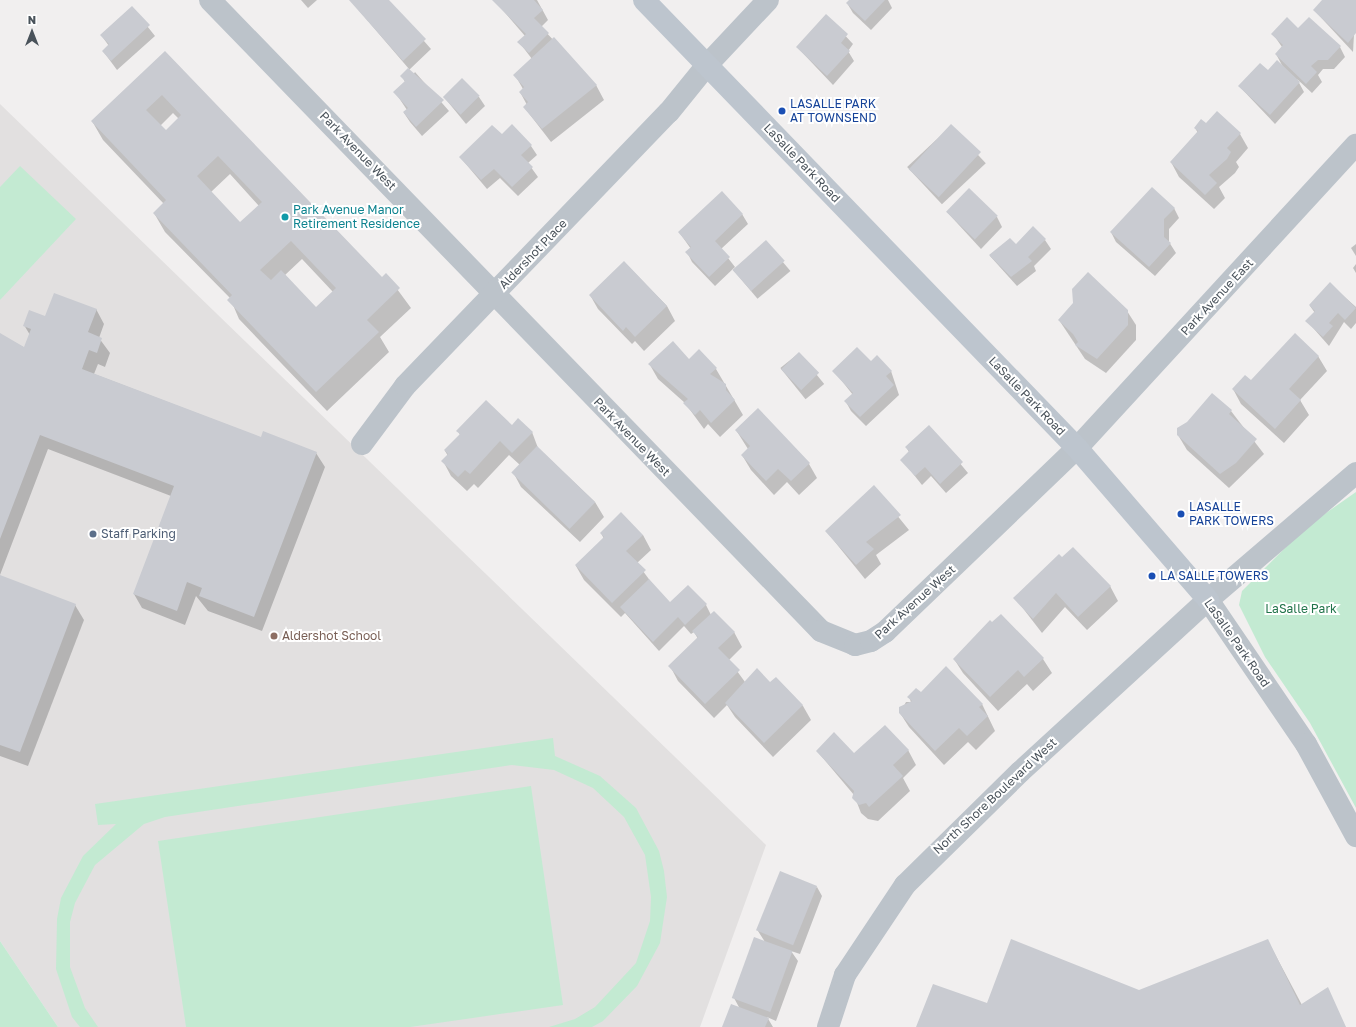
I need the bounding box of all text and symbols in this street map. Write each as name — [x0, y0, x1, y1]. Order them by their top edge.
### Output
north arrow — [12, 12, 52, 52]
text: N — [28, 13, 36, 26]
place label: LASALLE PARK AT TOWNSEND — [790, 97, 877, 125]
marker: LASALLE PARK AT TOWNSEND — [777, 106, 787, 116]
street label: Park Avenue West — [317, 109, 399, 193]
street label: LaSalle Park Road — [761, 121, 843, 205]
place label: Park Avenue Manor Retirement Residence — [293, 203, 420, 231]
marker: Park Avenue Manor Retirement Residence — [280, 212, 290, 222]
street label: Aldershot Place — [496, 216, 570, 292]
street label: Park Avenue East — [1178, 256, 1256, 338]
street label: LaSalle Park Road — [986, 354, 1068, 438]
street label: Park Avenue West — [591, 395, 673, 479]
place label: LASALLE PARK TOWERS — [1189, 500, 1274, 528]
marker: LASALLE PARK TOWERS — [1176, 509, 1186, 519]
place label: Staff Parking — [101, 527, 176, 541]
marker: Staff Parking — [88, 529, 98, 539]
street label: Park Avenue West — [872, 562, 958, 642]
place label: LA SALLE TOWERS — [1160, 569, 1268, 583]
marker: LA SALLE TOWERS — [1147, 571, 1157, 581]
street label: LaSalle Park Road — [1201, 596, 1273, 690]
park label: LaSalle Park — [1265, 602, 1337, 616]
place label: Aldershot School — [282, 629, 381, 643]
marker: Aldershot School — [269, 631, 279, 641]
street label: North Shore Boulevard West — [930, 735, 1060, 857]

